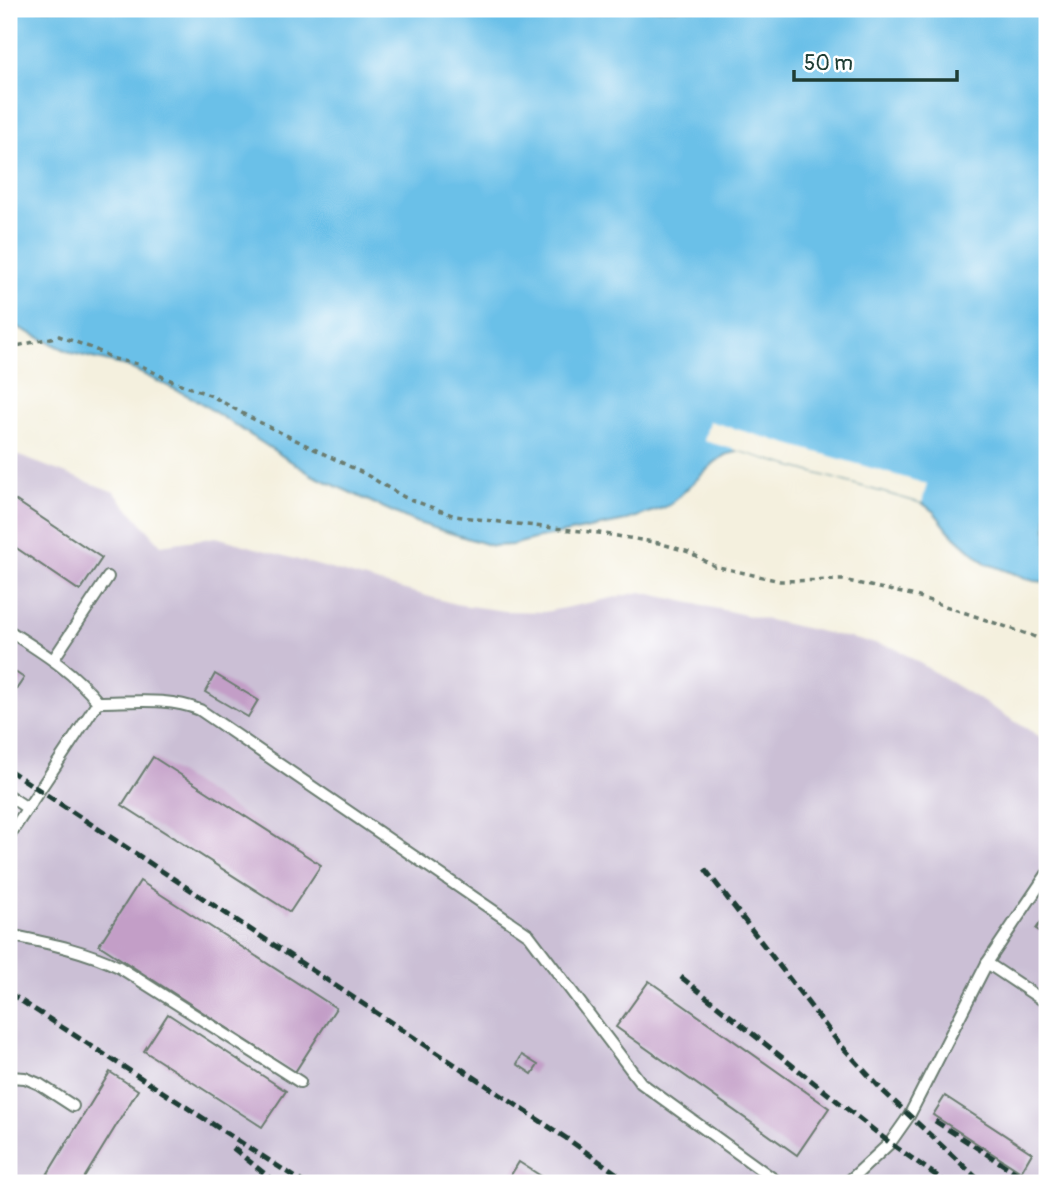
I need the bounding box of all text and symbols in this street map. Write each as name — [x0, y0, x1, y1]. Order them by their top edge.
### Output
scale bar — [794, 38, 956, 82]
text: 50 m — [804, 50, 853, 77]

